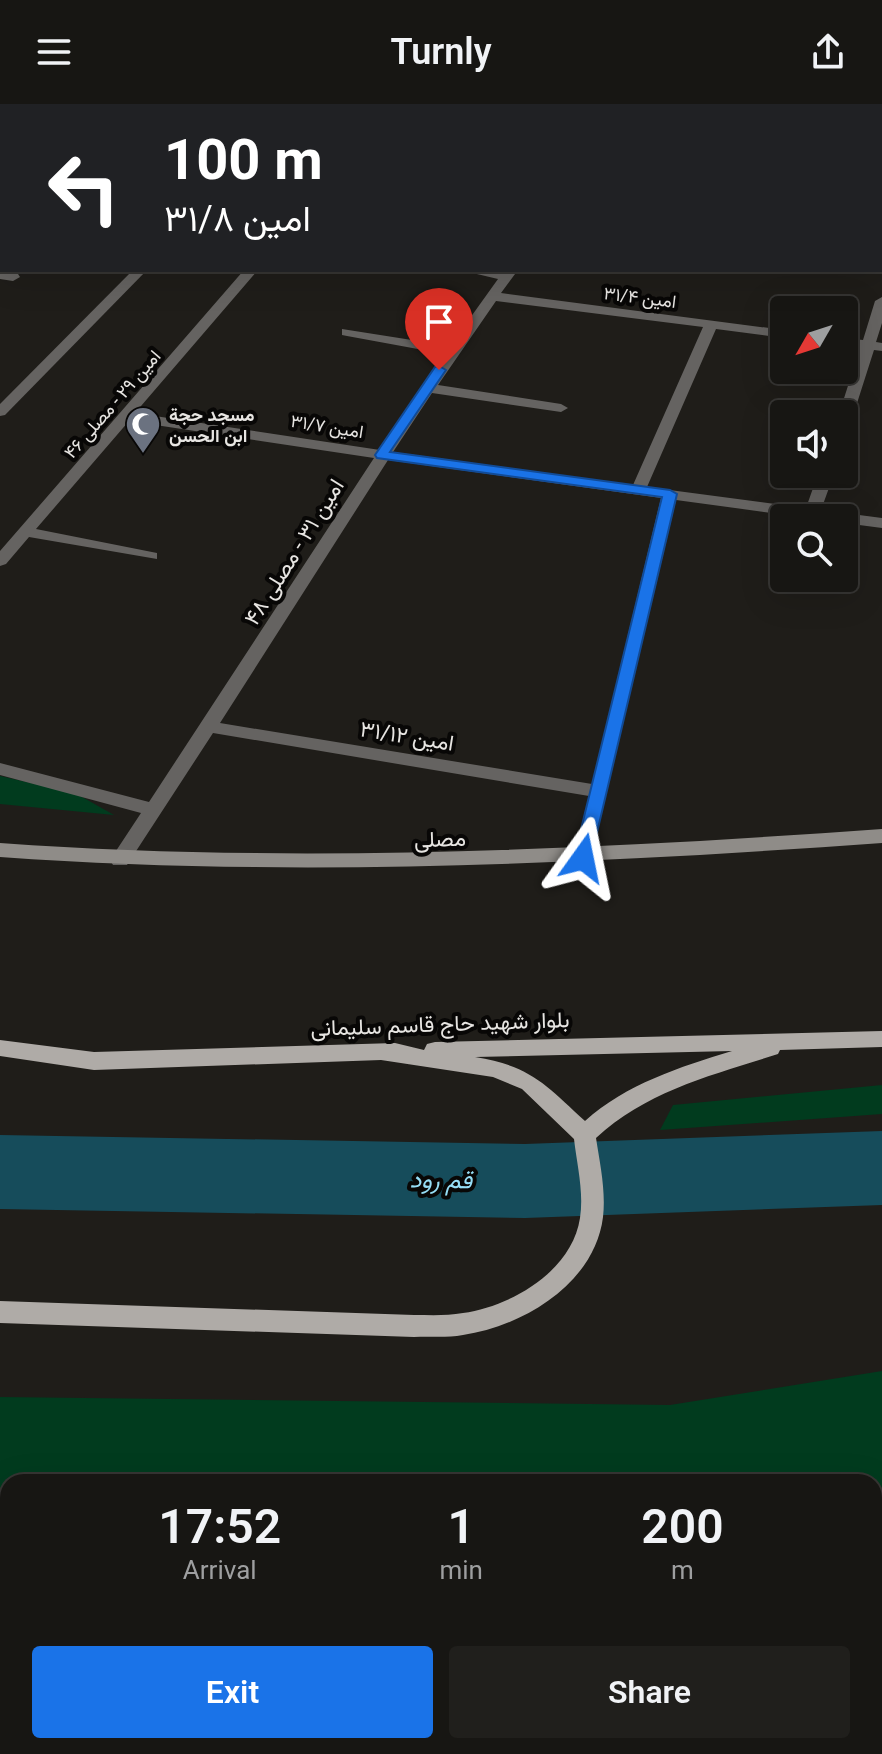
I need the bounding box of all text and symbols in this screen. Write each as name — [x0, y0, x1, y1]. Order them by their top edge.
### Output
icon: menu — [32, 30, 76, 74]
icon: share — [806, 30, 850, 74]
text: Turnly — [390, 31, 492, 73]
text: 100 m — [164, 127, 323, 193]
icon: left — [32, 136, 136, 240]
text: امین ۳۱/۸ — [164, 198, 311, 240]
street label: امین ۳۱/۴ — [602, 282, 678, 313]
pin — [405, 288, 473, 370]
north arrow — [770, 296, 858, 384]
map controls — [770, 296, 858, 592]
icon: arrive — [417, 300, 461, 344]
street label: امین ۲۹ - مصلی ۴۶ — [59, 346, 165, 463]
button: sound — [770, 400, 858, 488]
place label: مسجد حجة ابن الحسن — [169, 404, 255, 447]
mosque icon: مسجد حجة ابن الحسن — [124, 405, 162, 455]
street label: امین ۳۱/۷ — [289, 410, 365, 443]
street label: امین ۳۱ - مصلی ۴۸ — [239, 474, 350, 630]
button: search — [770, 504, 858, 592]
street label: امین ۳۱/۱۲ — [358, 716, 456, 757]
position arrow — [541, 816, 625, 900]
street label: مصلی — [414, 826, 466, 853]
street label: بلوار شهید حاج قاسم سلیمانی — [310, 1007, 570, 1043]
water label: قم رود — [410, 1165, 474, 1197]
text: 17:52 — [158, 1498, 281, 1555]
text: 1 — [448, 1498, 475, 1555]
text: 200 — [641, 1498, 724, 1555]
text: Arrival — [183, 1555, 257, 1585]
text: min — [439, 1555, 483, 1585]
text: m — [671, 1555, 694, 1585]
button: Exit — [32, 1646, 433, 1738]
button: Share — [449, 1646, 850, 1738]

